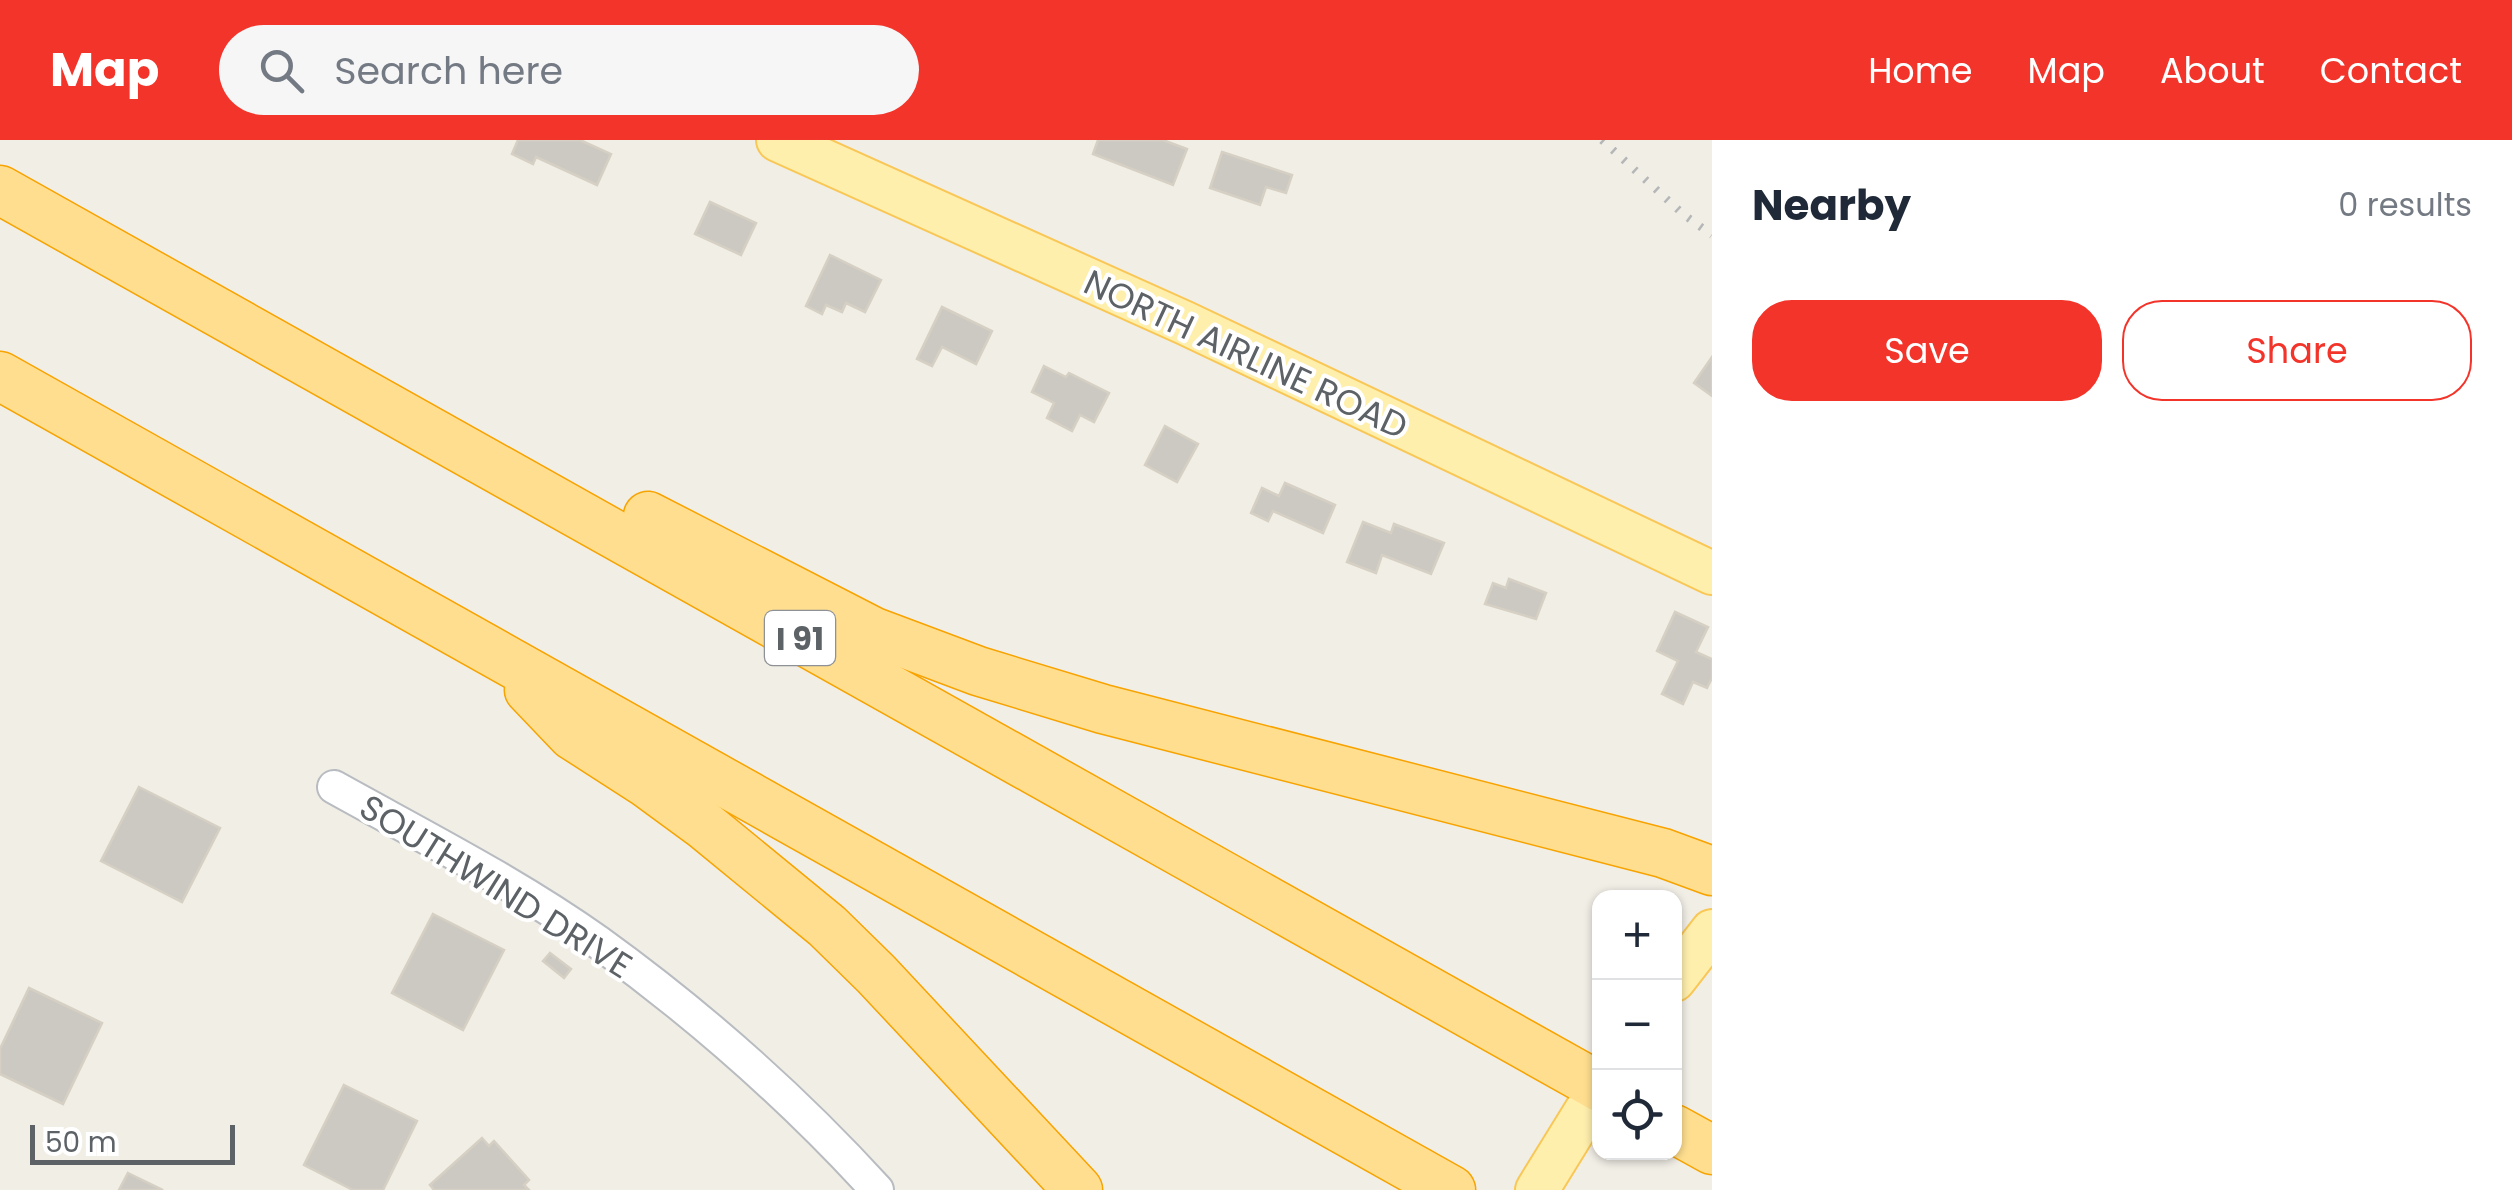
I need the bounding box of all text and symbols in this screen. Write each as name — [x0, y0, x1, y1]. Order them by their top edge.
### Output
search box — [219, 25, 919, 115]
text: Map — [50, 36, 159, 103]
icon: search — [254, 43, 309, 98]
text: Search here — [334, 44, 563, 97]
text: Home — [1868, 46, 1973, 95]
text: Map — [2028, 46, 2105, 95]
text: About — [2160, 46, 2265, 95]
text: Contact — [2320, 46, 2462, 95]
text: Nearby — [1752, 176, 1911, 235]
text: 0 results — [2338, 182, 2472, 227]
street label: NORTH AIRLINE ROAD — [1076, 257, 1416, 451]
button: Save — [1752, 300, 2102, 401]
button: Share — [2122, 300, 2472, 401]
road number: I 91 — [765, 611, 835, 665]
street label: SOUTHWIND DRIVE — [350, 782, 642, 990]
map controls — [1592, 890, 1682, 1160]
button: + — [1592, 890, 1682, 980]
button: − — [1592, 980, 1682, 1070]
button: locate — [1592, 1070, 1682, 1160]
scale bar — [30, 1120, 235, 1164]
text: 50 m — [45, 1123, 116, 1162]

